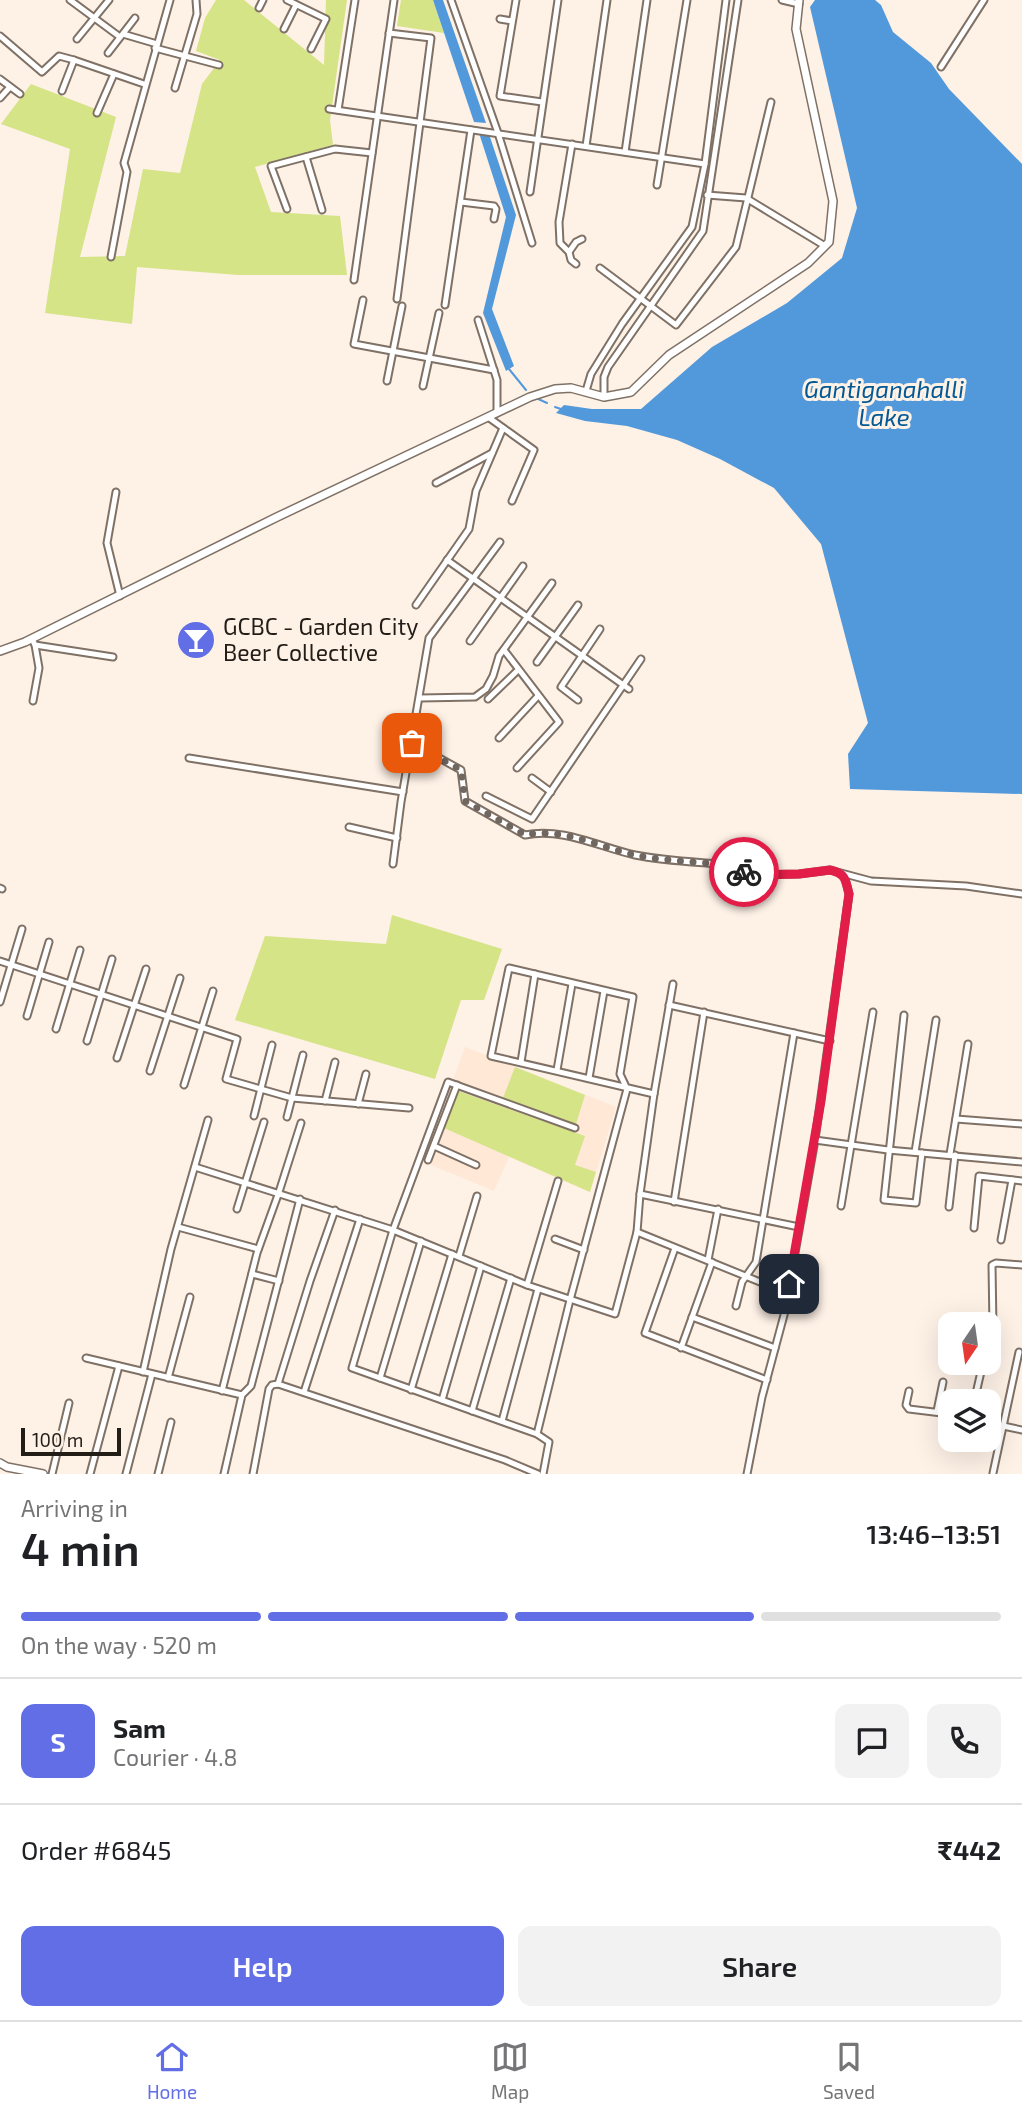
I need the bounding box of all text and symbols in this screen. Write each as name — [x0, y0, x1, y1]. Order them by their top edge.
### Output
water label: Gantiganahalli Lake — [804, 374, 964, 431]
place label: GCBC - Garden City Beer Collective — [223, 612, 418, 666]
bar icon: GCBC - Garden City Beer Collective — [175, 619, 217, 661]
pin — [382, 713, 442, 773]
icon: bag — [393, 724, 431, 762]
courier — [709, 837, 779, 907]
icon: bike — [725, 853, 763, 891]
pin — [759, 1254, 819, 1314]
icon: home — [770, 1265, 808, 1303]
north arrow — [938, 1312, 1001, 1376]
map controls — [938, 1312, 1001, 1452]
button: layers — [938, 1389, 1001, 1452]
scale bar — [21, 1425, 121, 1457]
text: 100 m — [32, 1428, 83, 1451]
text: Arriving in — [21, 1494, 128, 1522]
text: 13:46–13:51 — [867, 1518, 1001, 1549]
text: 4 min — [21, 1520, 140, 1575]
text: On the way · 520 m — [21, 1631, 217, 1659]
button: chat — [835, 1704, 909, 1778]
button: phone — [927, 1704, 1001, 1778]
text: Sam — [113, 1712, 166, 1743]
text: S — [50, 1726, 66, 1757]
text: Courier · 4.8 — [113, 1743, 237, 1771]
text: Order #6845 — [21, 1834, 171, 1865]
text: ₹442 — [937, 1834, 1001, 1865]
button: Help — [21, 1926, 504, 2006]
button: Share — [518, 1926, 1001, 2006]
tab: Home — [147, 2038, 197, 2103]
tab: Map — [491, 2038, 529, 2103]
tab: Saved — [823, 2038, 875, 2103]

